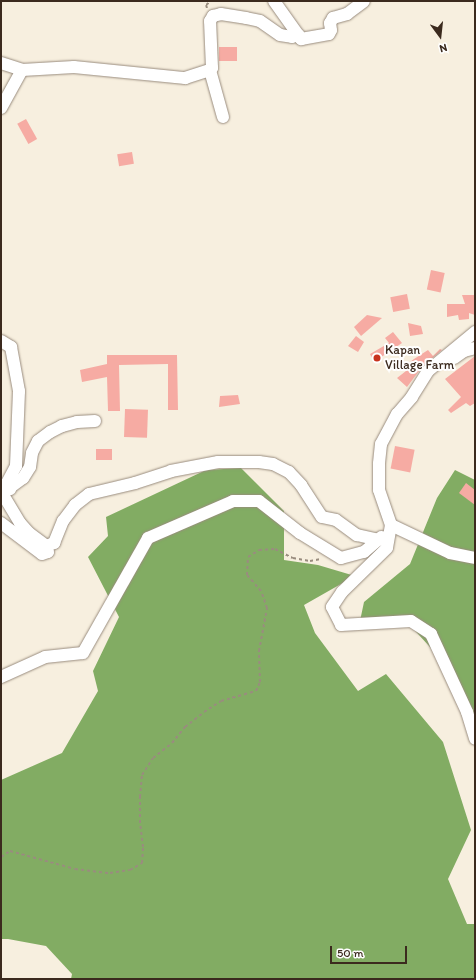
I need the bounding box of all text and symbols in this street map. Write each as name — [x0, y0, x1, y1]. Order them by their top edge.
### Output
north arrow — [420, 16, 460, 56]
text: N — [438, 41, 449, 55]
place label: Kapan Village Farm — [385, 343, 454, 374]
marker: Kapan Village Farm — [372, 353, 382, 363]
scale bar — [332, 938, 409, 964]
text: 50 m — [337, 946, 363, 960]

